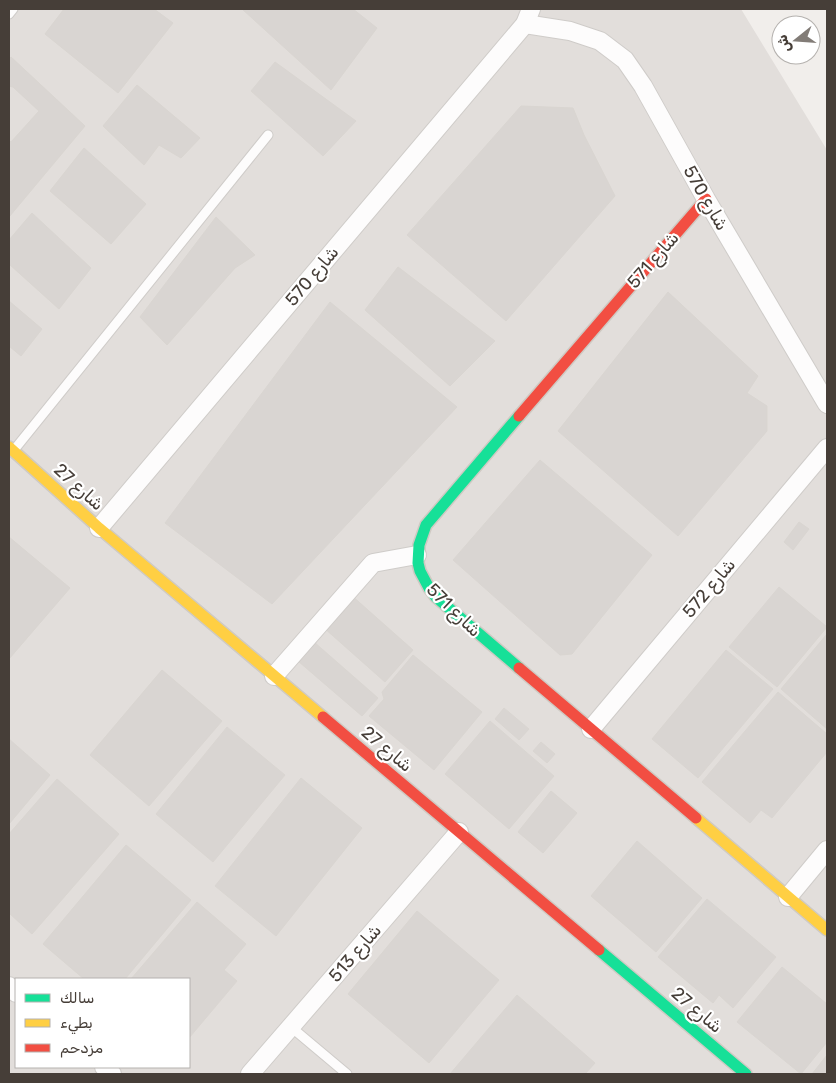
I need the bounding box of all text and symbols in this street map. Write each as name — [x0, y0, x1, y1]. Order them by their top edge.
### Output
north arrow — [771, 15, 821, 65]
text: ش — [773, 32, 795, 55]
street label: شارع 570 — [678, 161, 733, 235]
street label: شارع 571 — [622, 227, 684, 294]
street label: شارع 570 — [281, 241, 344, 311]
street label: شارع 27 — [49, 459, 109, 516]
street label: شارع 572 — [678, 554, 741, 623]
street label: شارع 571 — [421, 578, 486, 642]
street label: شارع 27 — [356, 721, 417, 778]
street label: شارع 513 — [324, 920, 387, 987]
legend — [15, 978, 190, 1068]
street label: شارع 27 — [666, 982, 727, 1039]
text: سالك — [60, 989, 95, 1007]
text: بطيء — [60, 1014, 93, 1035]
text: مزدحم — [60, 1039, 103, 1058]

